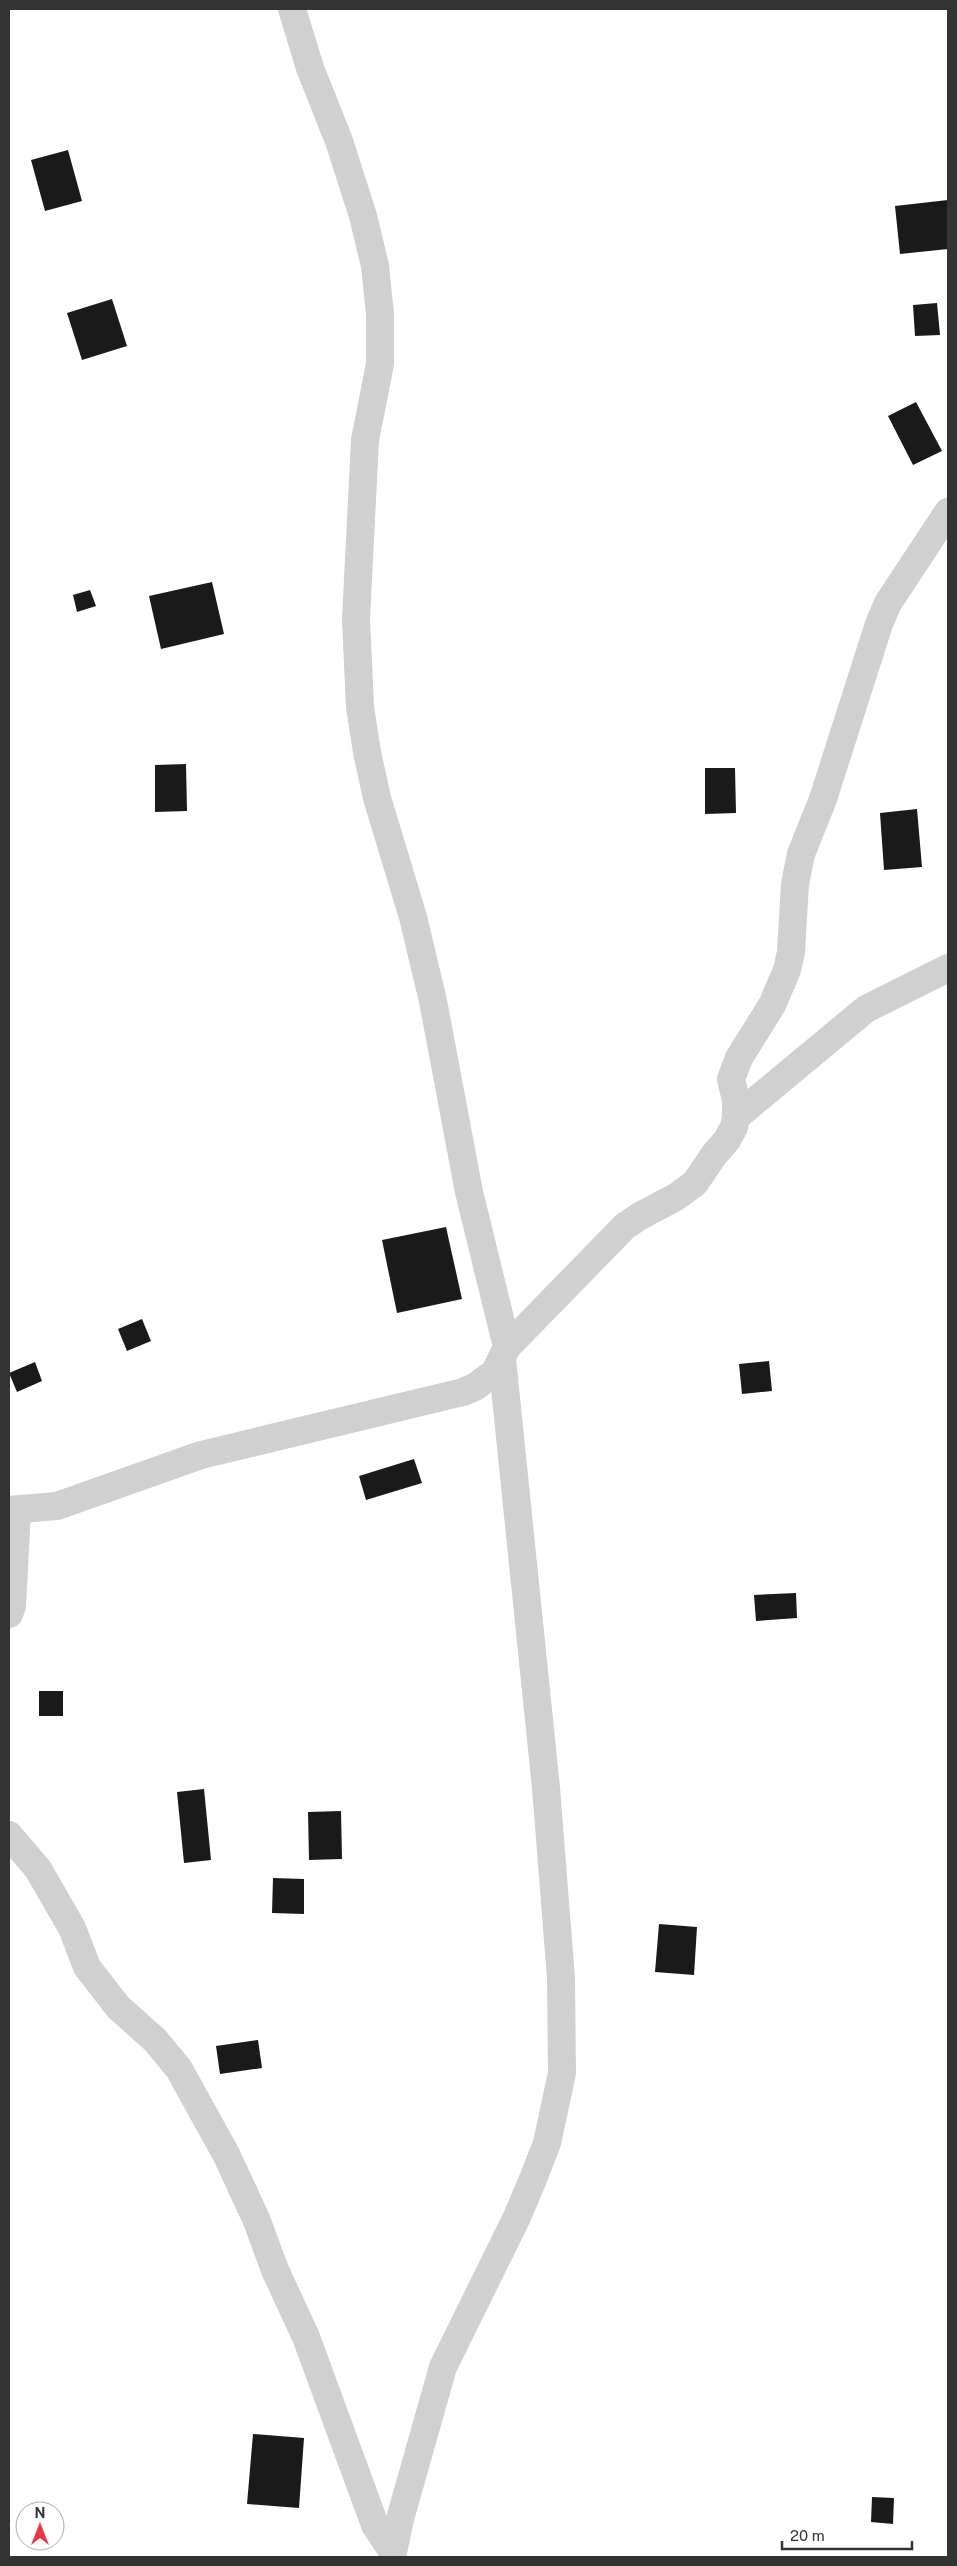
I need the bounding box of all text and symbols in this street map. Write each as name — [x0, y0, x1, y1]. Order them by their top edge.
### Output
north arrow — [15, 2501, 65, 2551]
text: N — [35, 2505, 45, 2521]
scale bar — [782, 2518, 912, 2550]
text: 20 m — [790, 2527, 825, 2544]

